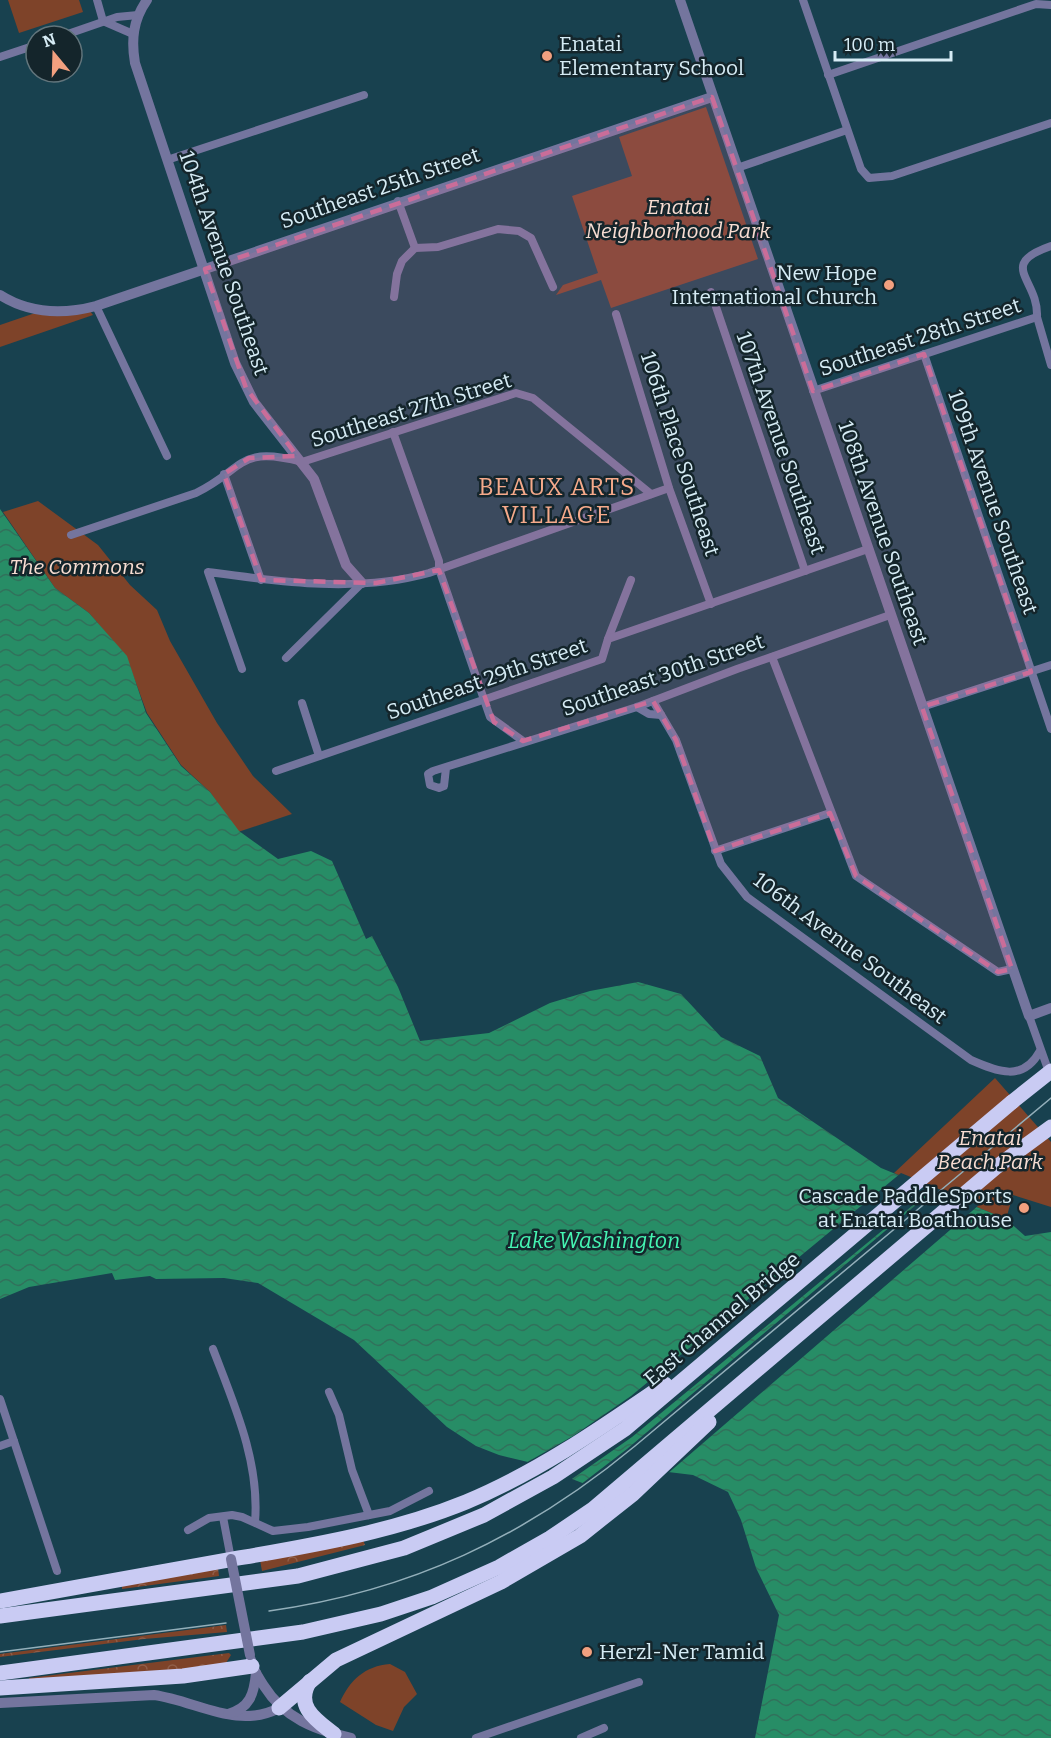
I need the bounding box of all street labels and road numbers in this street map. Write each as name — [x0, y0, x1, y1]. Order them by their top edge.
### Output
street label: Southeast 25th Street — [277, 142, 484, 234]
street label: 104th Avenue Southeast — [173, 147, 275, 379]
street label: Southeast 28th Street — [816, 292, 1024, 382]
street label: 107th Avenue Southeast — [731, 328, 831, 558]
street label: 106th Place Southeast — [635, 349, 725, 560]
street label: Southeast 27th Street — [308, 367, 515, 453]
street label: 109th Avenue Southeast — [942, 386, 1044, 618]
street label: 108th Avenue Southeast — [832, 417, 934, 649]
street label: Southeast 30th Street — [559, 628, 768, 722]
street label: Southeast 29th Street — [383, 632, 591, 726]
street label: 106th Avenue Southeast — [748, 867, 952, 1029]
street label: East Channel Bridge — [639, 1246, 805, 1392]

